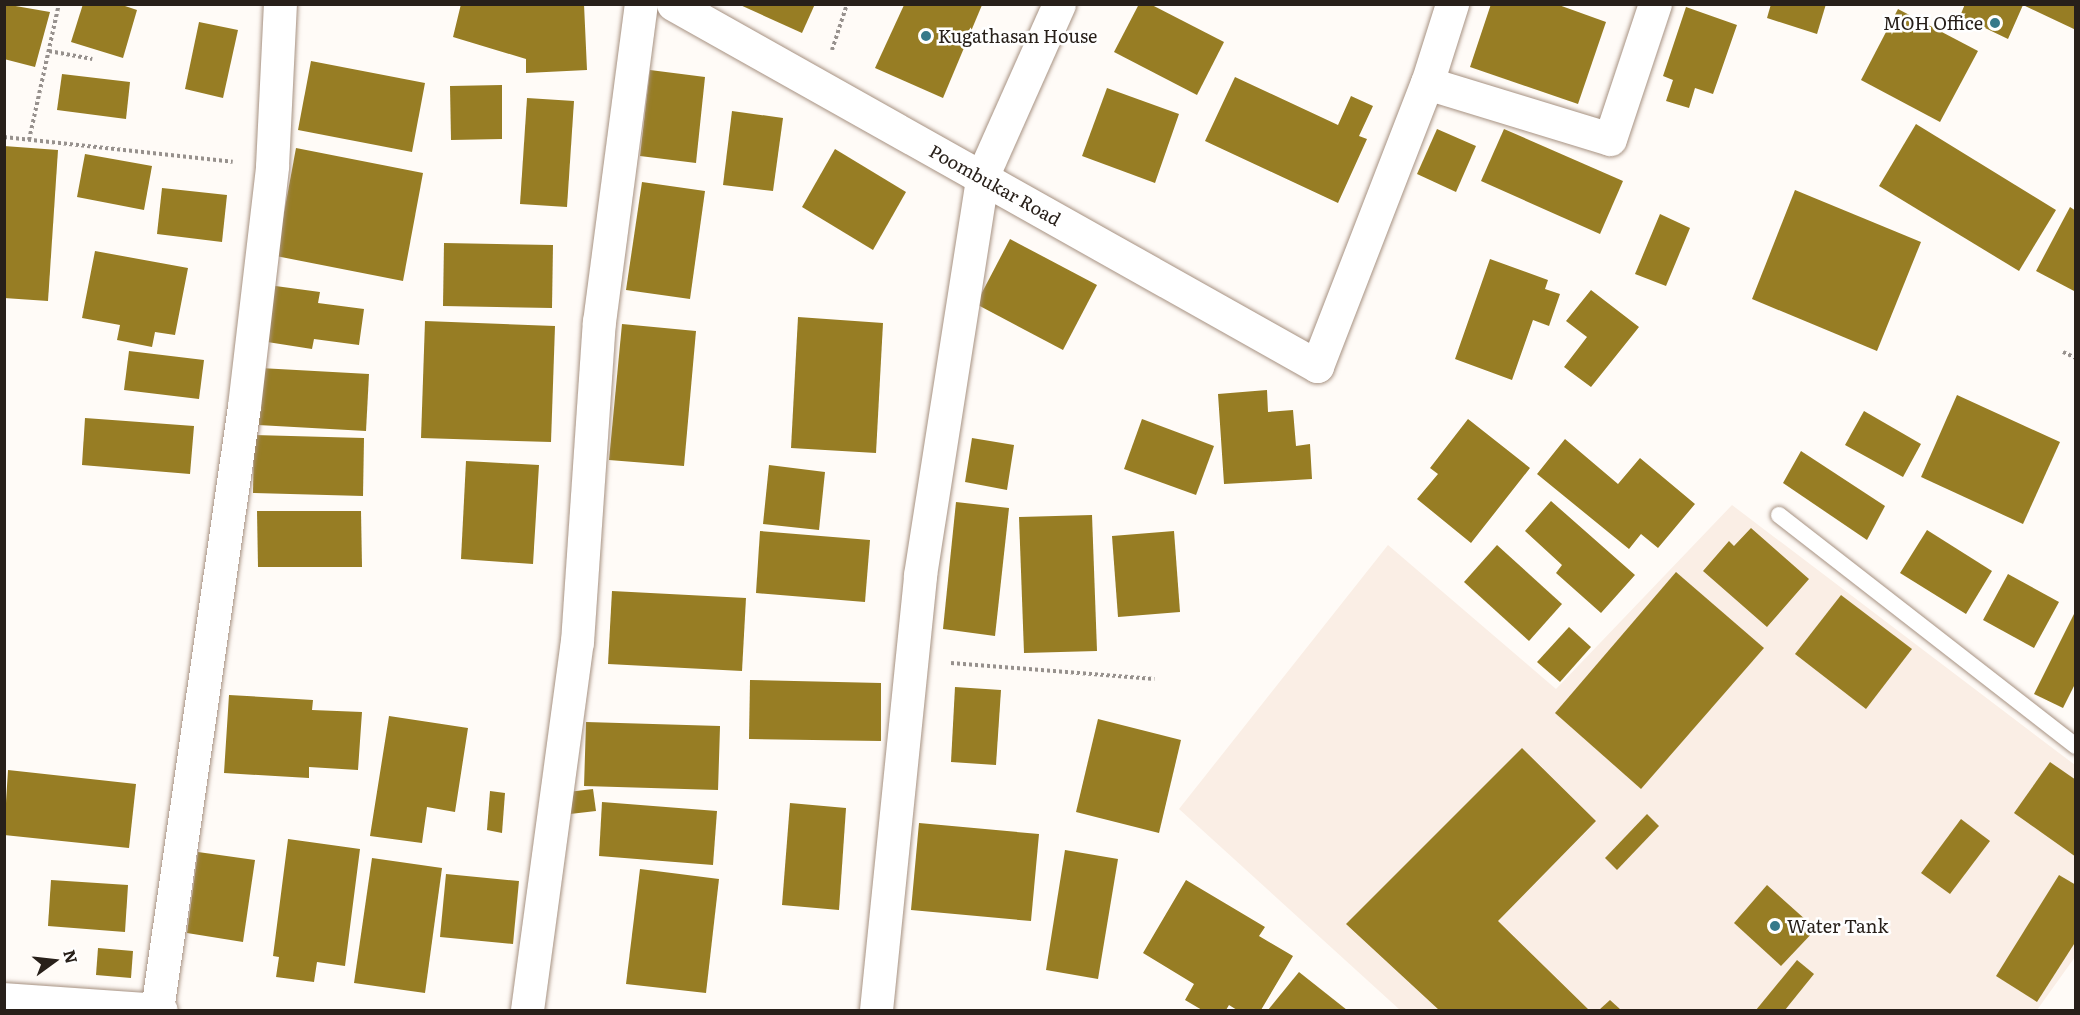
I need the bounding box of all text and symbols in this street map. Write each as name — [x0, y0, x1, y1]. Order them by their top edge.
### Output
place label: MOH Office — [1883, 12, 1983, 34]
marker: MOH Office — [1988, 16, 2002, 30]
place label: Kugathasan House — [938, 25, 1097, 47]
marker: Kugathasan House — [919, 29, 933, 43]
street label: Poombukar Road — [925, 140, 1065, 230]
place label: Water Tank — [1787, 915, 1888, 937]
marker: Water Tank — [1768, 919, 1782, 933]
north arrow — [24, 931, 84, 991]
text: N — [58, 947, 85, 966]

